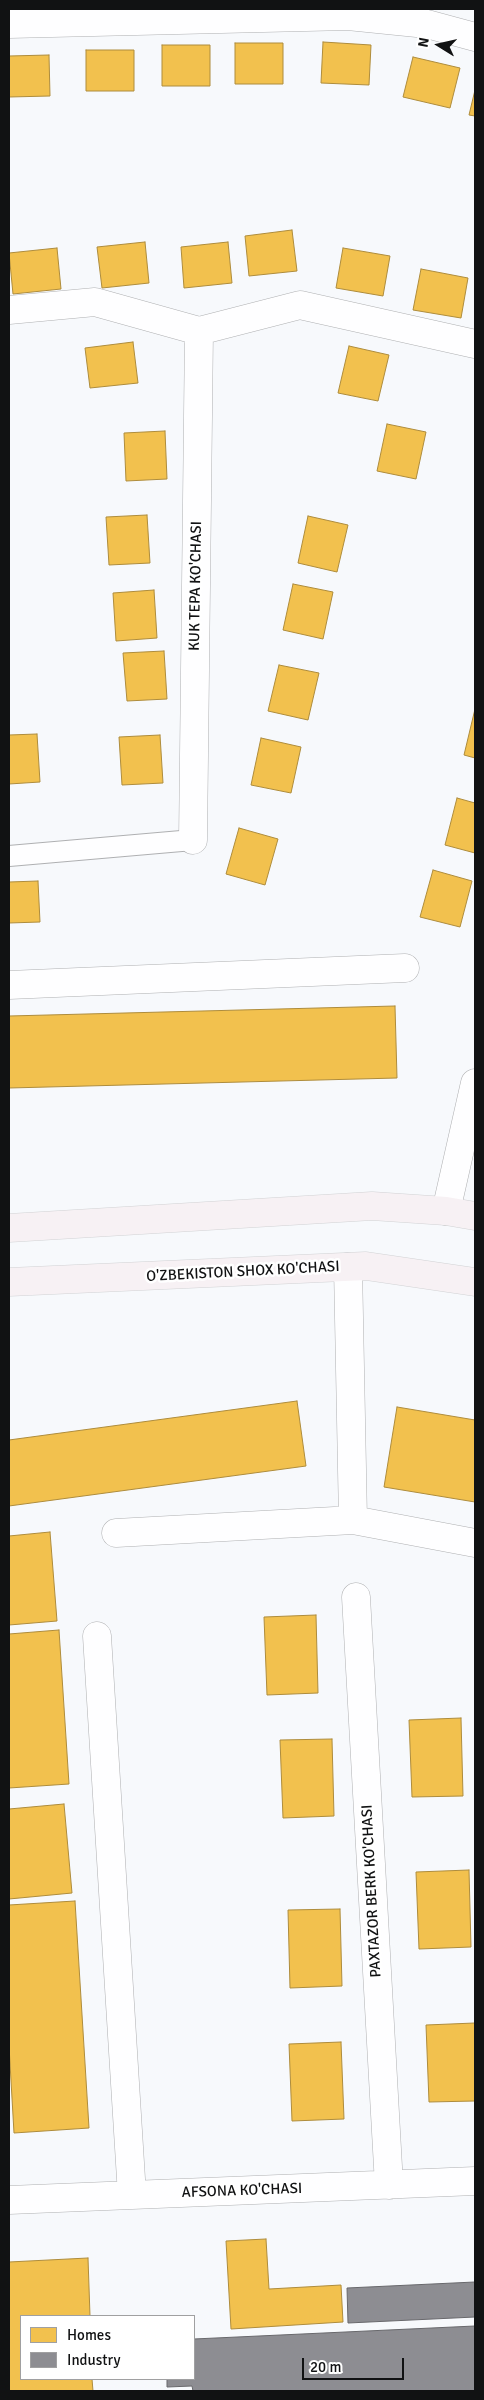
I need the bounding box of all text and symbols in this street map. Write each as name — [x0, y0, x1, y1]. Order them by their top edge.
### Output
north arrow — [414, 20, 464, 70]
text: N — [415, 36, 433, 49]
street label: KUK TEPA KO'CHASI — [186, 521, 206, 651]
street label: O'ZBEKISTON SHOX KO'CHASI — [146, 1258, 340, 1286]
street label: PAXTAZOR BERK KO'CHASI — [358, 1804, 386, 1978]
street label: AFSONA KO'CHASI — [181, 2180, 303, 2202]
legend — [20, 2315, 195, 2380]
text: Homes — [67, 2326, 111, 2344]
scale bar — [304, 2348, 406, 2380]
text: Industry — [67, 2351, 120, 2369]
text: 20 m — [310, 2358, 341, 2376]

